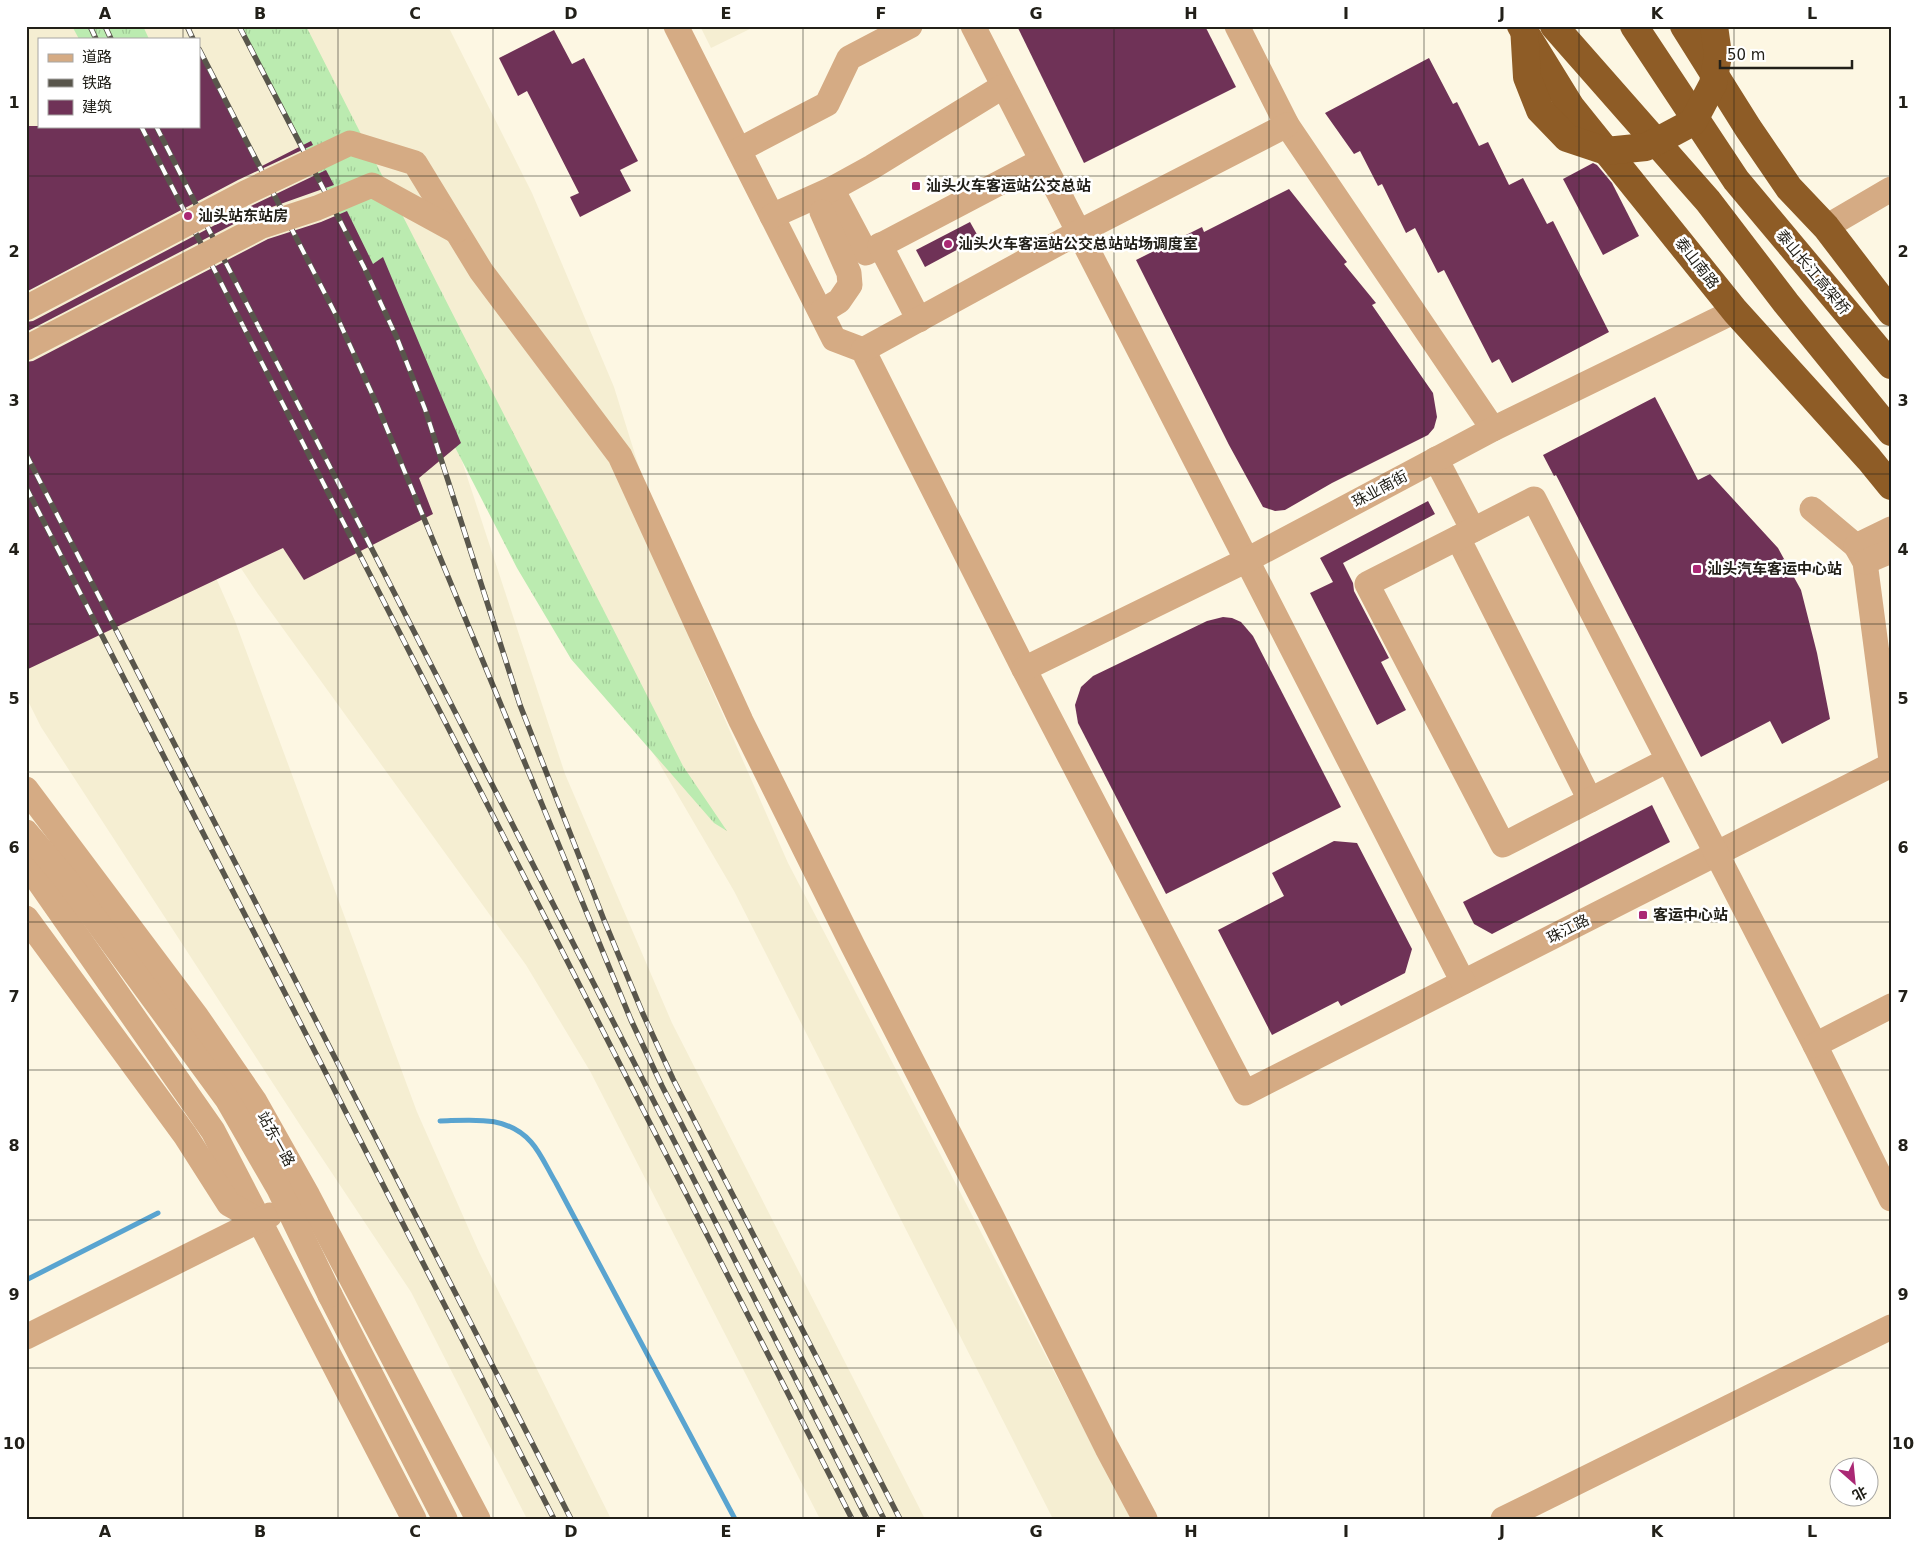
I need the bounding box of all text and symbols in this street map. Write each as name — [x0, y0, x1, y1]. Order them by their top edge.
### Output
text: A — [99, 4, 112, 23]
text: B — [254, 4, 266, 23]
text: C — [409, 4, 421, 23]
text: D — [564, 4, 578, 23]
text: E — [721, 4, 731, 23]
text: F — [876, 4, 886, 23]
text: G — [1029, 4, 1043, 23]
text: H — [1184, 4, 1198, 23]
text: I — [1343, 4, 1349, 23]
text: J — [1498, 4, 1505, 23]
text: K — [1651, 4, 1664, 23]
text: L — [1807, 4, 1817, 23]
legend — [38, 38, 200, 128]
scale bar — [1720, 38, 1852, 70]
text: 50 m — [1727, 46, 1765, 64]
text: 道路 — [82, 48, 112, 66]
text: 铁路 — [82, 74, 112, 92]
text: 1 — [8, 93, 20, 112]
text: 1 — [1897, 93, 1909, 112]
text: 建筑 — [82, 98, 112, 116]
place label: 汕头火车客运站公交总站 — [926, 177, 1091, 195]
marker: 汕头火车客运站公交总站 — [910, 180, 922, 192]
place label: 汕头站东站房 — [198, 207, 288, 225]
marker: 汕头站东站房 — [182, 210, 194, 222]
street label: 泰山长江高架桥 — [1772, 226, 1854, 318]
street label: 泰山南路 — [1671, 234, 1723, 292]
place label: 汕头火车客运站公交总站站场调度室 — [958, 235, 1198, 253]
marker: 汕头火车客运站公交总站站场调度室 — [942, 238, 954, 250]
text: 2 — [8, 242, 20, 261]
text: 2 — [1897, 242, 1909, 261]
text: 3 — [8, 391, 20, 410]
text: 3 — [1897, 391, 1909, 410]
street label: 珠业南街 — [1349, 467, 1411, 511]
text: 4 — [8, 540, 20, 559]
text: 4 — [1897, 540, 1909, 559]
place label: 汕头汽车客运中心站 — [1707, 560, 1842, 578]
marker: 汕头汽车客运中心站 — [1691, 563, 1703, 575]
text: 5 — [8, 689, 20, 708]
text: 5 — [1897, 689, 1909, 708]
text: 6 — [8, 838, 20, 857]
text: 6 — [1897, 838, 1909, 857]
place label: 客运中心站 — [1653, 906, 1728, 924]
marker: 客运中心站 — [1637, 909, 1649, 921]
street label: 珠江路 — [1544, 911, 1592, 947]
text: 7 — [8, 987, 20, 1006]
text: 7 — [1897, 987, 1909, 1006]
street label: 站东一路 — [254, 1108, 298, 1170]
text: 8 — [8, 1136, 20, 1155]
text: 8 — [1897, 1136, 1909, 1155]
text: 9 — [8, 1285, 20, 1304]
text: 9 — [1897, 1285, 1909, 1304]
text: 10 — [3, 1434, 25, 1453]
text: 10 — [1892, 1434, 1914, 1453]
north arrow — [1830, 1458, 1880, 1508]
text: 北 — [1850, 1483, 1870, 1504]
text: A — [99, 1522, 112, 1541]
text: B — [254, 1522, 266, 1541]
text: C — [409, 1522, 421, 1541]
text: D — [564, 1522, 578, 1541]
text: E — [721, 1522, 731, 1541]
text: F — [876, 1522, 886, 1541]
text: G — [1029, 1522, 1043, 1541]
text: H — [1184, 1522, 1198, 1541]
text: I — [1343, 1522, 1349, 1541]
text: J — [1498, 1522, 1505, 1541]
text: K — [1651, 1522, 1664, 1541]
text: L — [1807, 1522, 1817, 1541]

